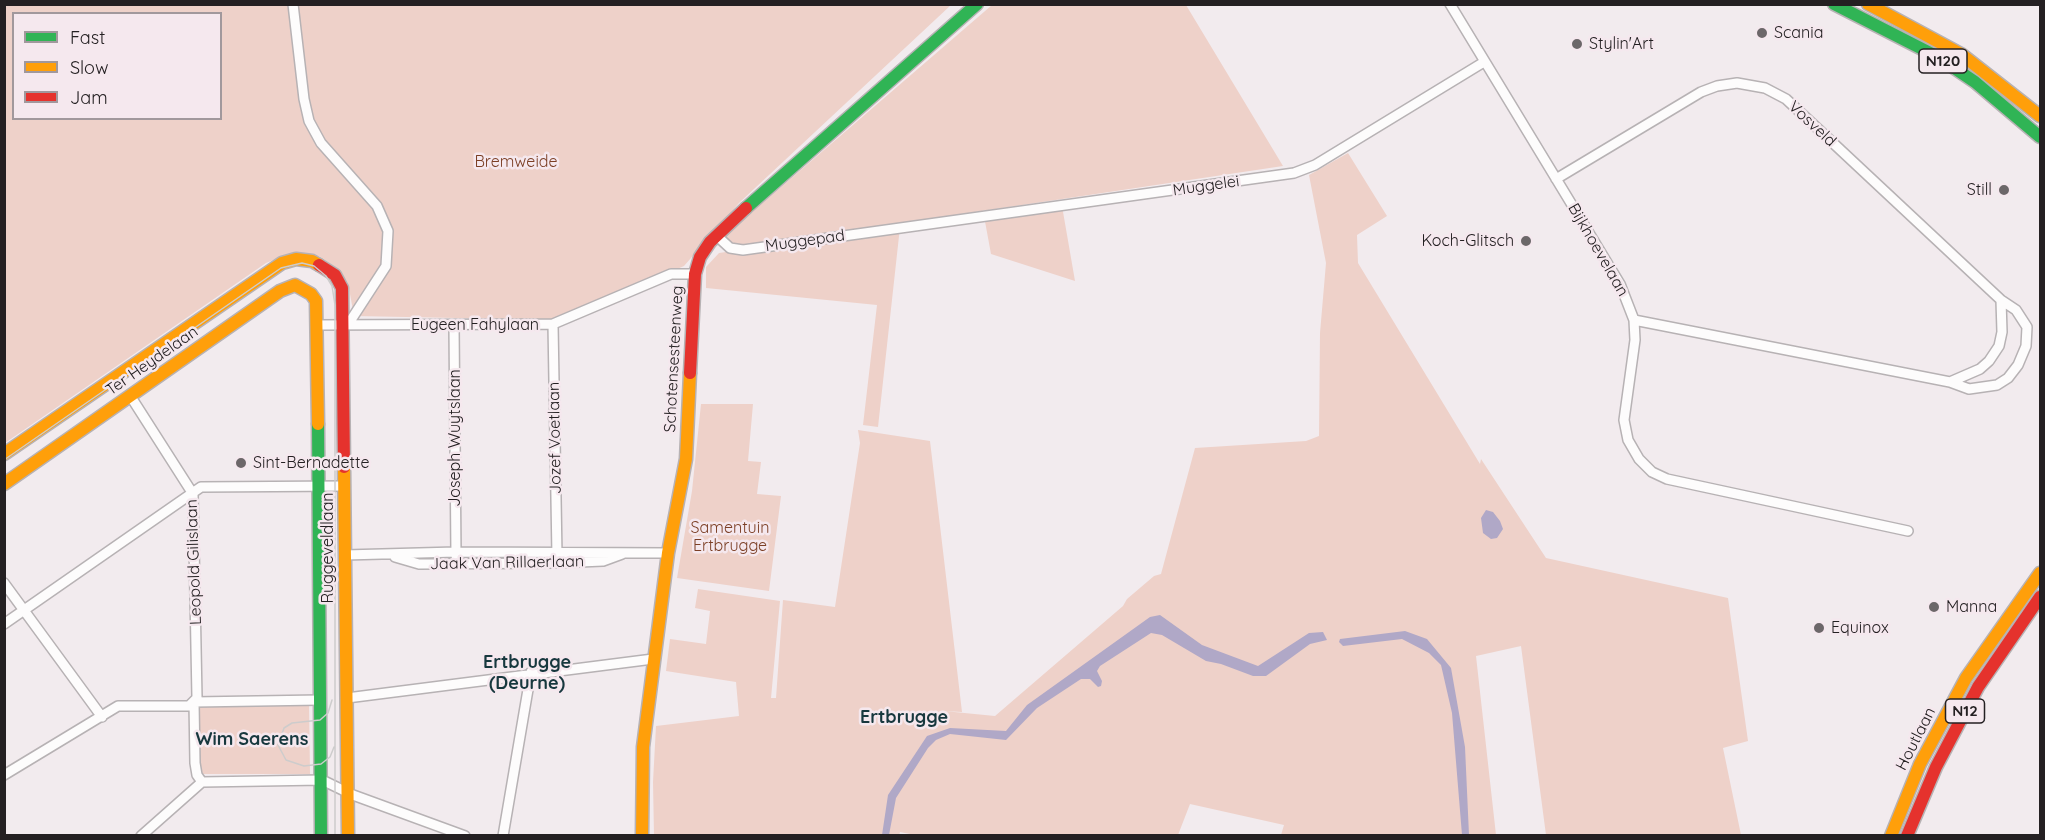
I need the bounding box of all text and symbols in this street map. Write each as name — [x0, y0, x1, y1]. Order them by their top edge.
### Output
legend — [12, 12, 222, 120]
place label: Scania — [1774, 23, 1823, 43]
text: Fast — [70, 26, 105, 49]
marker: Scania — [1755, 26, 1769, 40]
place label: Stylin'Art — [1589, 34, 1654, 54]
marker: Stylin'Art — [1570, 37, 1584, 51]
road number: N120 — [1919, 49, 1967, 73]
text: Slow — [70, 56, 108, 79]
text: Jam — [70, 86, 108, 109]
street label: Vosveld — [1784, 97, 1840, 151]
park label: Bremweide — [474, 152, 558, 172]
street label: Muggelei — [1172, 172, 1240, 200]
place label: Still — [1967, 180, 1992, 200]
marker: Still — [1997, 183, 2011, 197]
street label: Bijkhoevelaan — [1564, 200, 1632, 300]
street label: Muggepad — [764, 226, 846, 256]
place label: Koch-Glitsch — [1421, 231, 1514, 251]
marker: Koch-Glitsch — [1519, 234, 1533, 248]
street label: Schotensesteenweg — [661, 285, 687, 433]
street label: Eugeen Fahylaan — [411, 315, 539, 335]
street label: Ter Heydelaan — [102, 322, 202, 400]
street label: Joseph Wuytslaan — [445, 369, 465, 507]
street label: Jozef Voetlaan — [544, 382, 566, 494]
place label: Sint-Bernadette — [253, 453, 369, 473]
marker: Sint-Bernadette — [234, 456, 248, 470]
street label: Ruggeveldlaan — [318, 492, 338, 604]
street label: Leopold Gilislaan — [182, 499, 206, 625]
park label: Samentuin Ertbrugge — [691, 518, 769, 556]
street label: Jaak Van Rillaerlaan — [430, 552, 584, 574]
place label: Manna — [1946, 597, 1997, 617]
marker: Manna — [1927, 600, 1941, 614]
place label: Equinox — [1831, 618, 1889, 638]
marker: Equinox — [1812, 621, 1826, 635]
district label: Ertbrugge (Deurne) — [483, 652, 571, 694]
road number: N12 — [1946, 699, 1984, 723]
street label: Houtlaan — [1892, 704, 1940, 774]
district label: Ertbrugge — [860, 707, 948, 729]
district label: Wim Saerens — [196, 729, 308, 751]

